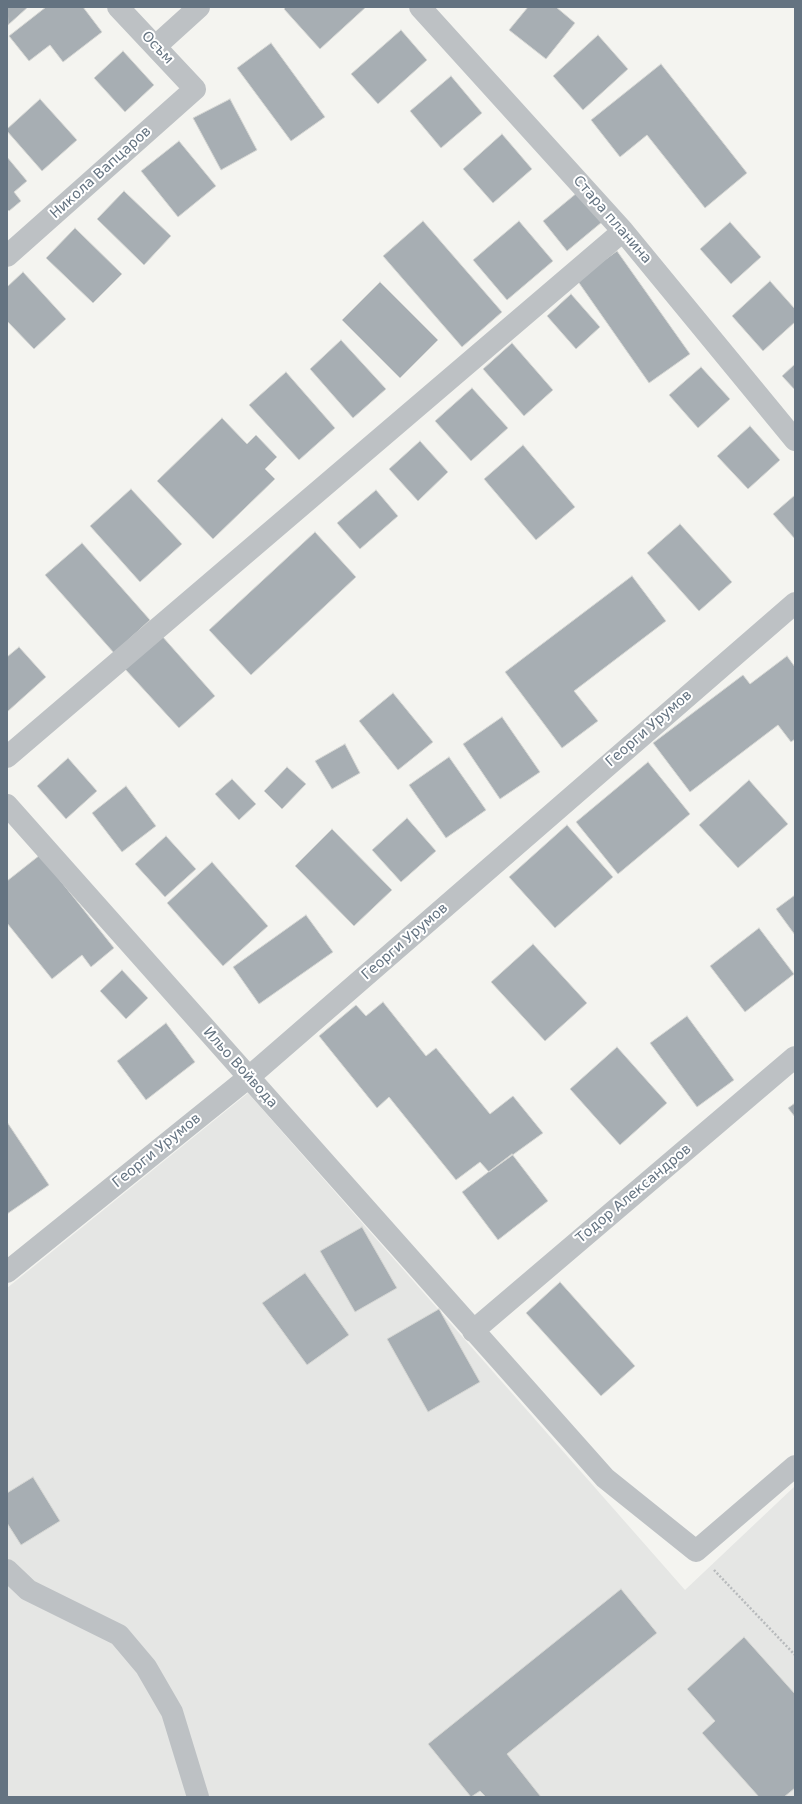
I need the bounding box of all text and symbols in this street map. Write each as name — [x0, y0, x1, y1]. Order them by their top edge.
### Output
street label: Осъм — [137, 28, 177, 68]
street label: Никола Вапцаров — [47, 123, 155, 223]
street label: Стара планина — [569, 173, 655, 267]
street label: Георги Урумов — [603, 687, 695, 771]
street label: Георги Урумов — [359, 900, 451, 984]
street label: Ильо Войвода — [199, 1024, 281, 1112]
street label: Георги Урумов — [110, 1110, 204, 1192]
street label: Тодор Александров — [573, 1141, 695, 1247]

